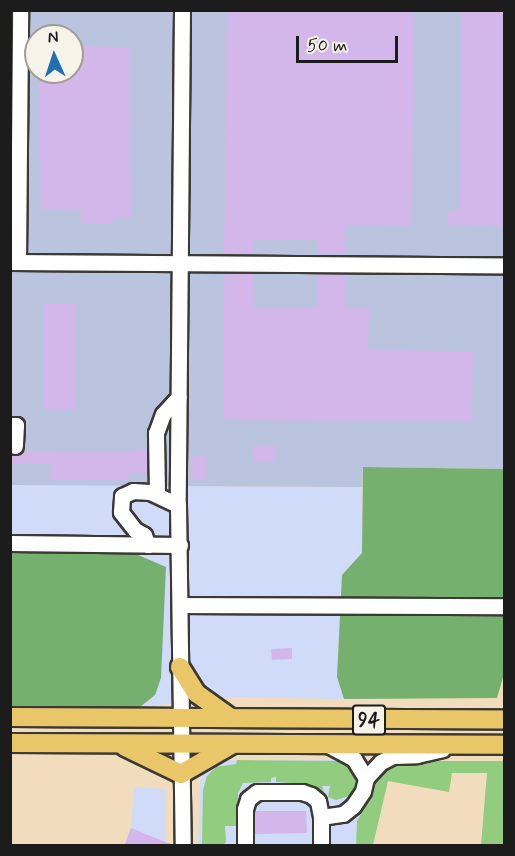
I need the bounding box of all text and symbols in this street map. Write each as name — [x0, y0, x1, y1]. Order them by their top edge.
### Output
north arrow — [24, 24, 84, 84]
scale bar — [299, 24, 401, 62]
text: N — [47, 27, 59, 48]
text: 50 m — [307, 34, 347, 58]
road number: 94 — [351, 703, 387, 737]

